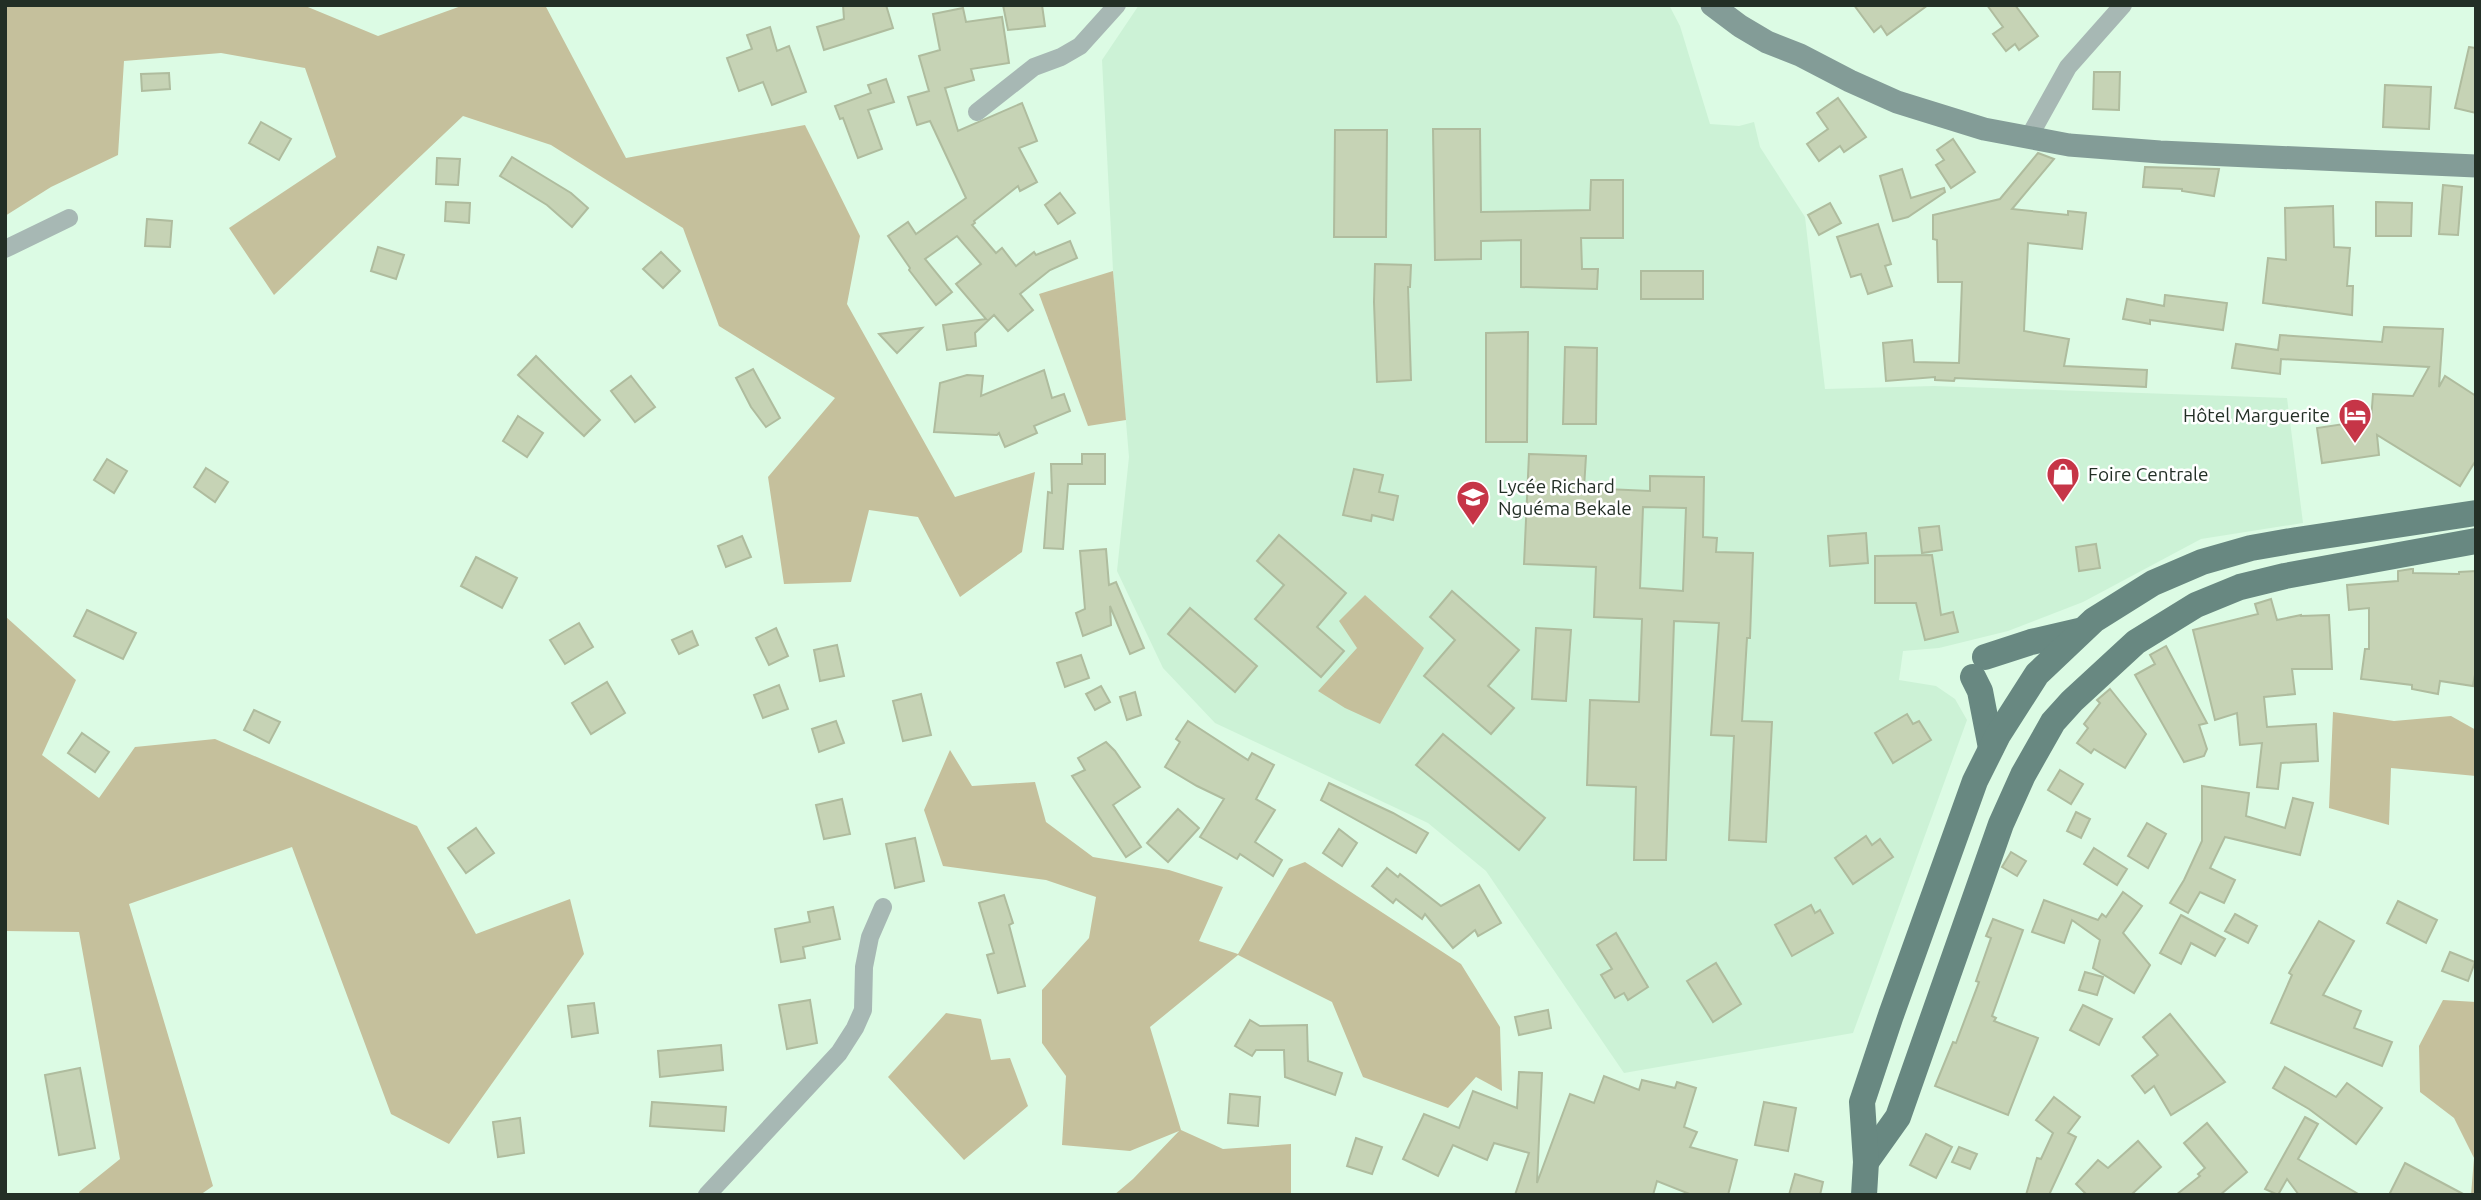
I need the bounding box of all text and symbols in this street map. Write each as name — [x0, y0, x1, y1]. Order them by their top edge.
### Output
hotel icon: Hôtel Marguerite — [2336, 396, 2374, 445]
place label: Hôtel Marguerite — [2183, 404, 2330, 426]
shop icon: Foire Centrale — [2044, 455, 2082, 504]
place label: Foire Centrale — [2088, 463, 2209, 485]
place label: Lycée Richard Nguéma Bekale — [1498, 475, 1632, 519]
school or university icon: Lycée Richard Nguéma Bekale — [1454, 478, 1492, 527]

